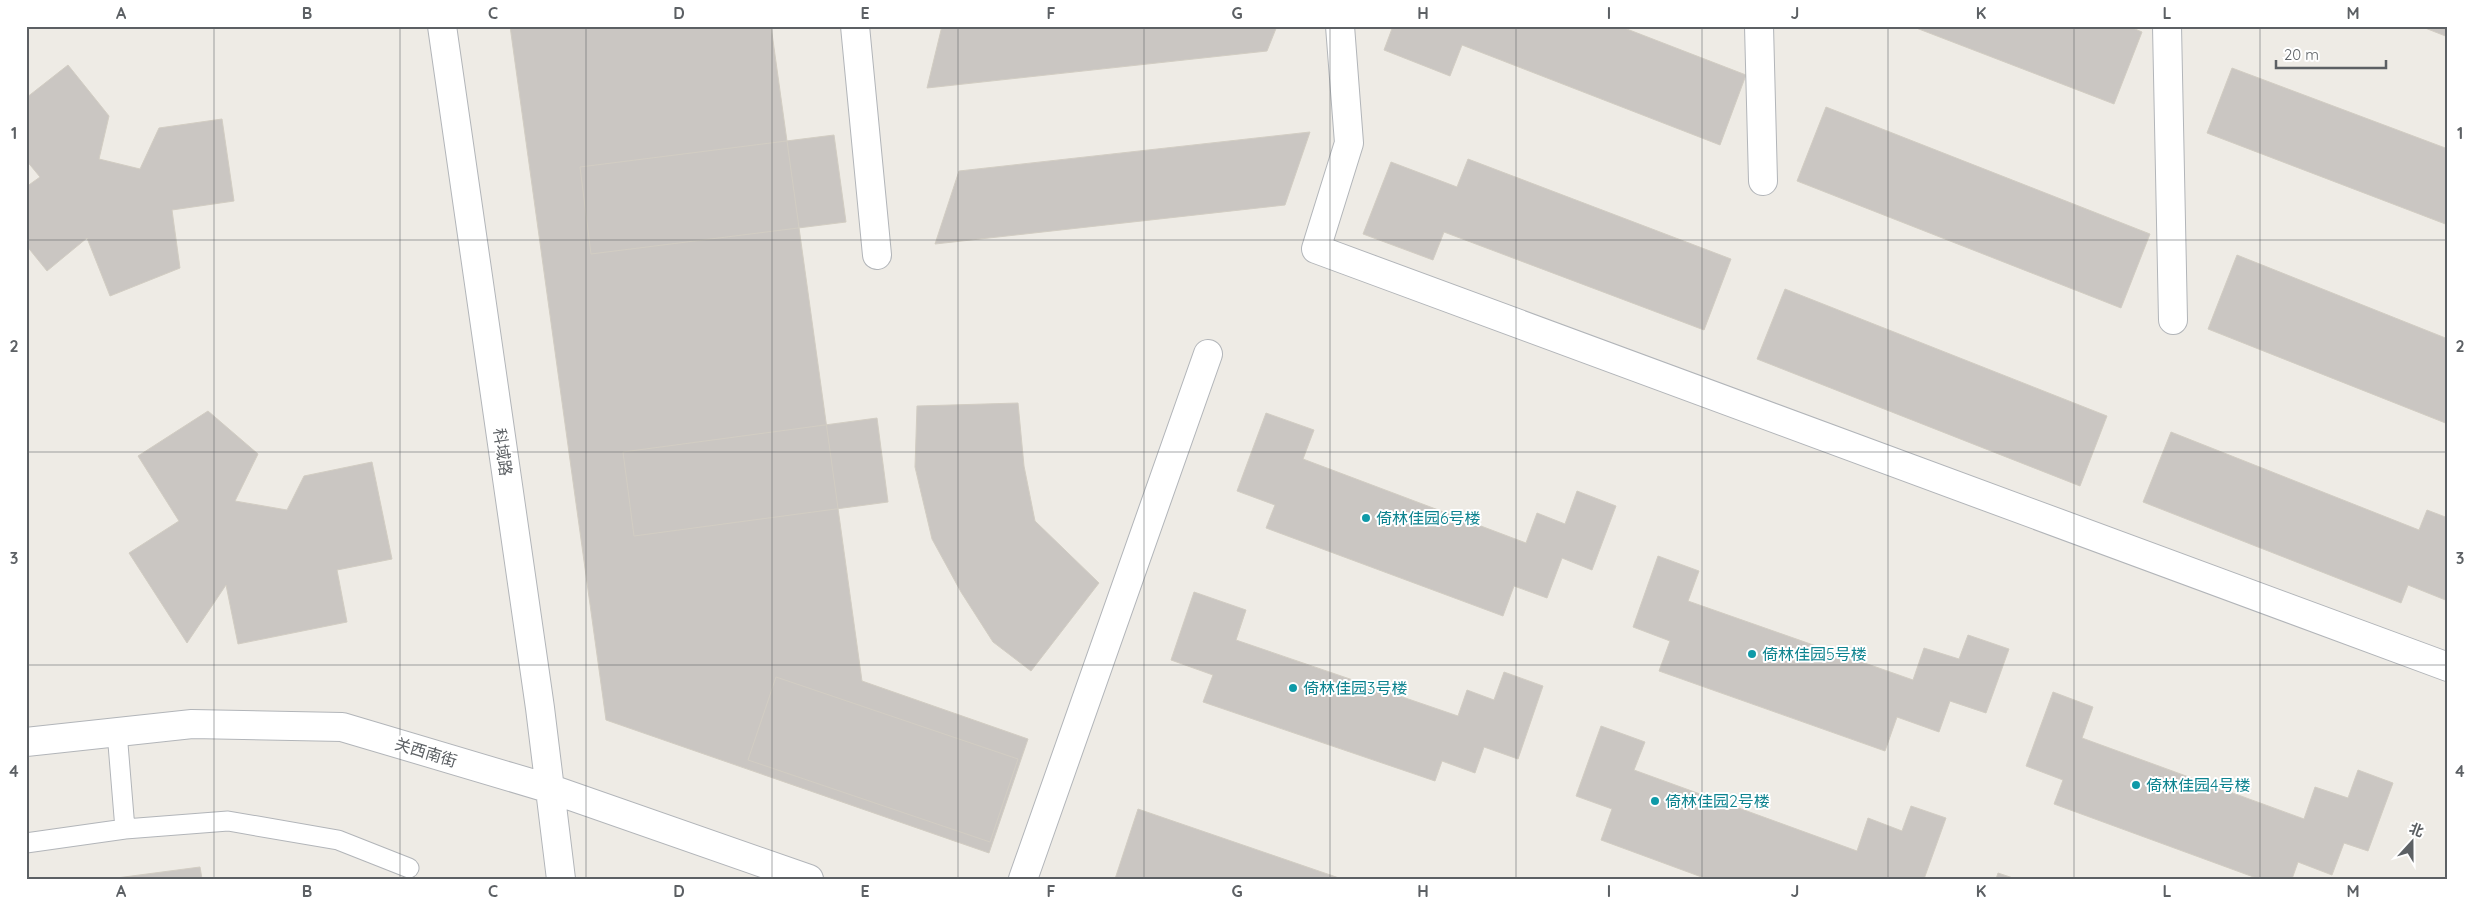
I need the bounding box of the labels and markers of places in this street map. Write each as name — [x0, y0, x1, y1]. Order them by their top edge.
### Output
place label: 倚林佳园6号楼 — [1376, 508, 1481, 528]
marker: 倚林佳园6号楼 — [1360, 512, 1372, 524]
place label: 倚林佳园5号楼 — [1762, 644, 1867, 664]
marker: 倚林佳园5号楼 — [1746, 648, 1758, 660]
place label: 倚林佳园3号楼 — [1303, 678, 1407, 698]
marker: 倚林佳园3号楼 — [1287, 682, 1299, 694]
place label: 倚林佳园4号楼 — [2146, 775, 2250, 795]
marker: 倚林佳园4号楼 — [2130, 779, 2142, 791]
place label: 倚林佳园2号楼 — [1665, 791, 1770, 811]
marker: 倚林佳园2号楼 — [1649, 795, 1661, 807]

